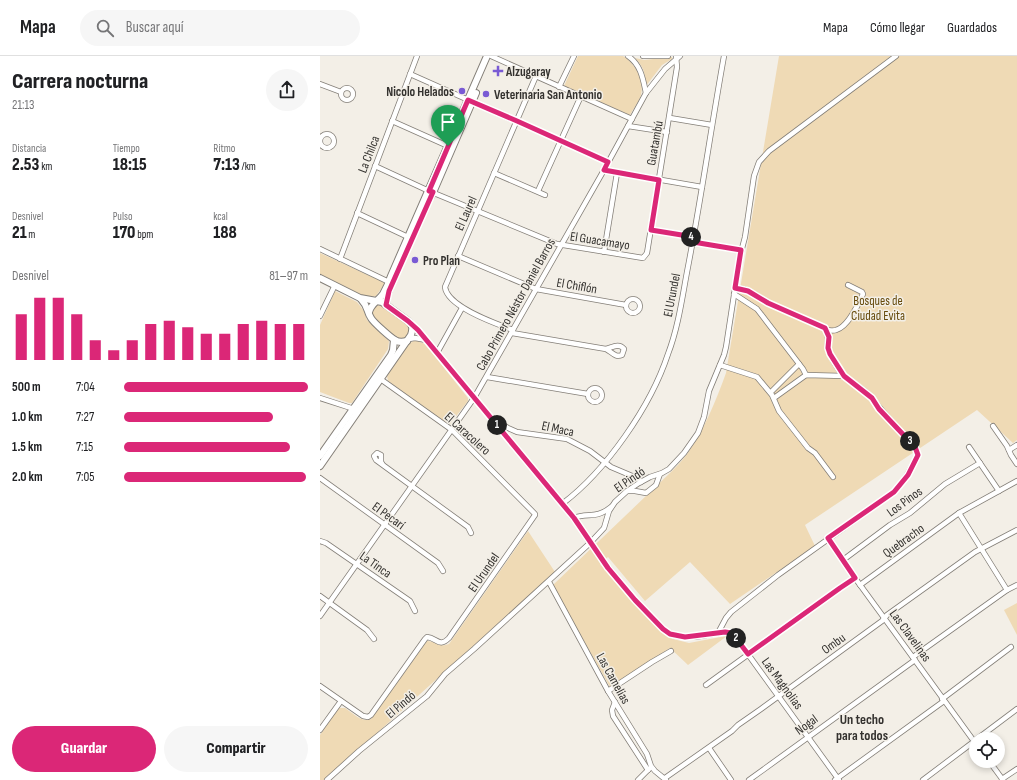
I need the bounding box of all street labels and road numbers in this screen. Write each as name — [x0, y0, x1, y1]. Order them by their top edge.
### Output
street label: Guatambú — [643, 120, 667, 167]
street label: La Chilca — [355, 133, 383, 175]
street label: El Laurel — [451, 194, 481, 233]
street label: El Guacamayo — [569, 228, 631, 254]
street label: Cabo Primero Néstor Daniel Barros — [473, 235, 559, 373]
street label: El Urundel — [660, 272, 684, 318]
street label: El Chiflón — [555, 275, 598, 297]
street label: El Caracolero — [441, 409, 494, 459]
street label: El Maca — [540, 418, 575, 440]
street label: El Pindó — [611, 464, 648, 496]
street label: Los Pinos — [884, 483, 926, 520]
street label: El Pecarí — [369, 499, 408, 533]
street label: Quebracho — [880, 520, 927, 561]
street label: La Tinca — [356, 548, 394, 581]
street label: El Urundel — [465, 550, 503, 595]
street label: Las Clavelinas — [886, 606, 935, 665]
street label: Ombu — [819, 630, 849, 658]
street label: Las Camelias — [593, 650, 634, 707]
street label: Las Magnolias — [758, 655, 807, 713]
street label: El Pindó — [382, 688, 419, 722]
street label: Nogal — [792, 711, 821, 738]

